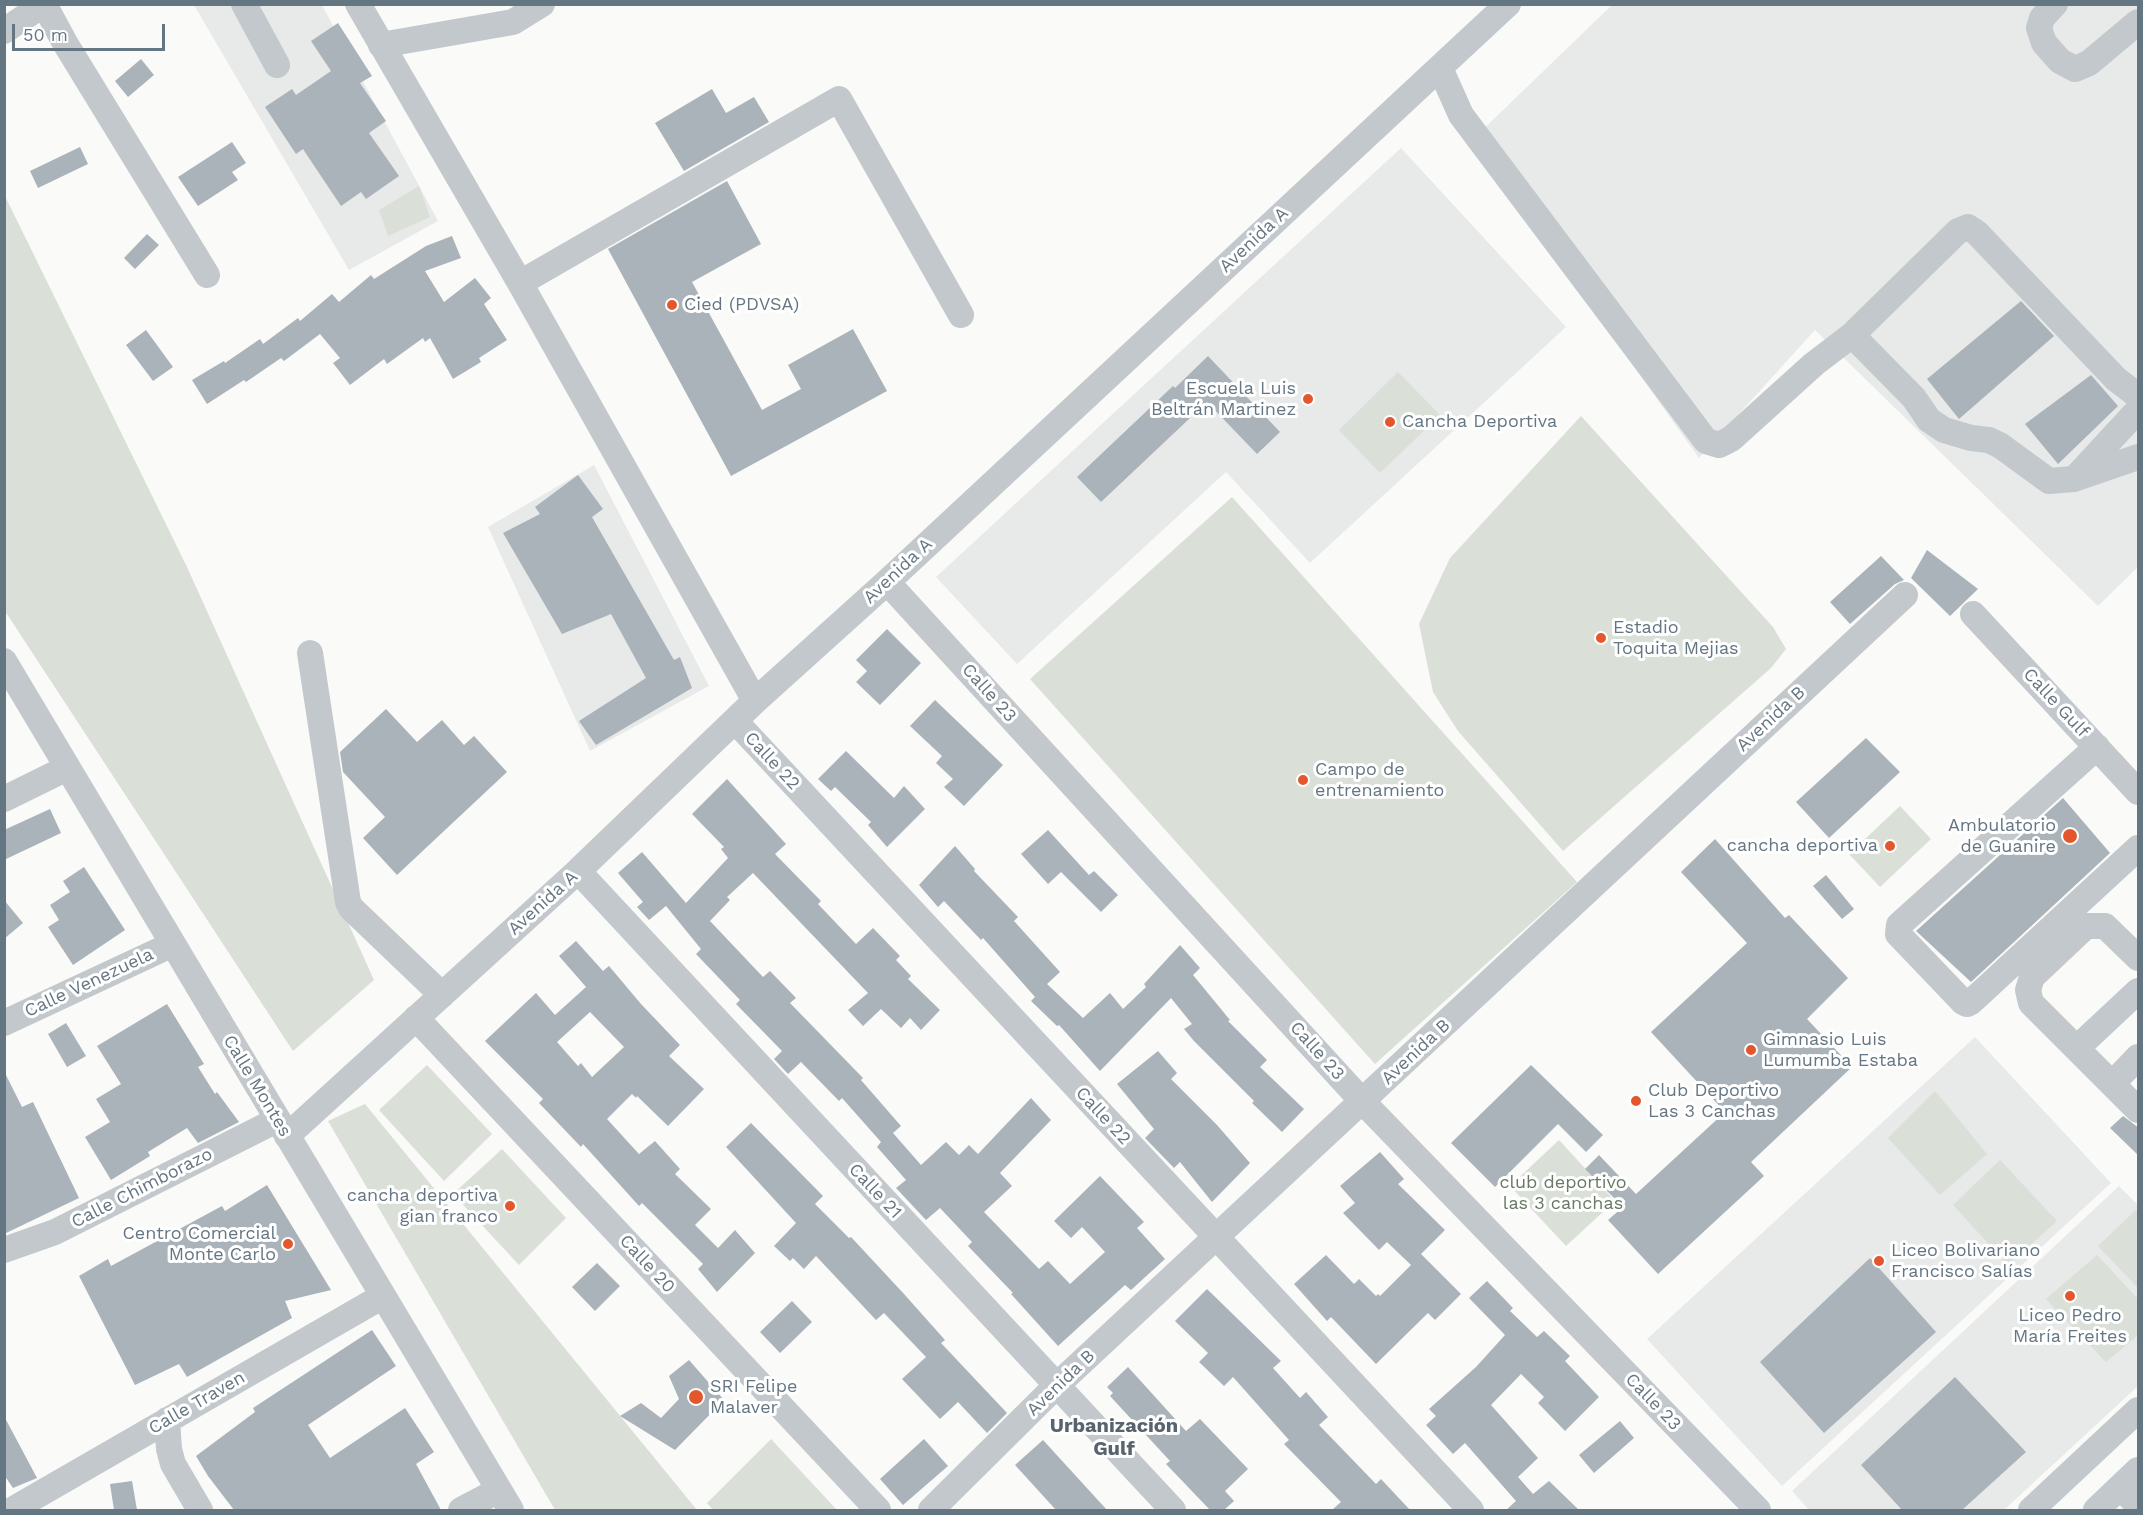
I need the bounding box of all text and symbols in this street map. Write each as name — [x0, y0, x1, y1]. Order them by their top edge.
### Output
scale bar — [15, 12, 168, 50]
text: 50 m — [23, 24, 68, 45]
street label: Avenida A — [1215, 203, 1293, 277]
place label: Cied (PDVSA) — [684, 294, 799, 316]
marker: Cied (PDVSA) — [665, 298, 679, 312]
place label: Escuela Luis Beltrán Martinez — [1151, 378, 1296, 420]
marker: Escuela Luis Beltrán Martinez — [1301, 392, 1315, 406]
place label: Cancha Deportiva — [1402, 411, 1557, 433]
marker: Cancha Deportiva — [1383, 415, 1397, 429]
street label: Avenida A — [859, 534, 937, 608]
place label: Estadio Toquita Mejias — [1613, 617, 1739, 660]
marker: Estadio Toquita Mejias — [1594, 631, 1608, 645]
street label: Calle 23 — [957, 659, 1021, 727]
street label: Calle Gulf — [2019, 664, 2093, 742]
street label: Avenida B — [1732, 682, 1810, 756]
street label: Calle 22 — [740, 728, 804, 794]
place label: Campo de entrenamiento — [1315, 759, 1444, 802]
marker: Campo de entrenamiento — [1296, 773, 1310, 787]
place label: Ambulatorio de Guanire — [1948, 815, 2056, 858]
marker: Ambulatorio de Guanire — [2061, 827, 2079, 845]
place label: cancha deportiva — [1727, 835, 1878, 857]
marker: cancha deportiva — [1883, 839, 1897, 853]
street label: Avenida A — [504, 866, 582, 940]
street label: Calle Venezuela — [21, 944, 157, 1022]
street label: Avenida B — [1377, 1015, 1455, 1089]
street label: Calle 23 — [1285, 1017, 1349, 1085]
place label: Gimnasio Luis Lumumba Estaba — [1763, 1029, 1918, 1072]
street label: Calle Montes — [218, 1031, 296, 1141]
marker: Gimnasio Luis Lumumba Estaba — [1744, 1043, 1758, 1057]
place label: Club Deportivo Las 3 Canchas — [1648, 1080, 1779, 1122]
street label: Calle 22 — [1071, 1083, 1135, 1149]
marker: Club Deportivo Las 3 Canchas — [1629, 1094, 1643, 1108]
street label: Calle Chimborazo — [68, 1143, 216, 1233]
street label: Calle 21 — [844, 1159, 906, 1223]
park label: club deportivo las 3 canchas — [1499, 1172, 1627, 1214]
place label: cancha deportiva gian franco — [347, 1185, 498, 1228]
marker: cancha deportiva gian franco — [503, 1199, 517, 1213]
place label: Centro Comercial Monte Carlo — [122, 1223, 276, 1266]
street label: Calle 20 — [615, 1230, 679, 1298]
marker: Centro Comercial Monte Carlo — [281, 1237, 295, 1251]
place label: Liceo Bolivariano Francisco Salías — [1891, 1240, 2040, 1282]
marker: Liceo Bolivariano Francisco Salías — [1872, 1254, 1886, 1268]
marker: Liceo Pedro María Freites — [2063, 1289, 2077, 1303]
place label: Liceo Pedro María Freites — [2013, 1305, 2127, 1348]
street label: Avenida B — [1022, 1345, 1100, 1421]
street label: Calle Traven — [145, 1367, 249, 1439]
street label: Calle 23 — [1621, 1369, 1685, 1435]
place label: SRI Felipe Malaver — [710, 1376, 797, 1418]
marker: SRI Felipe Malaver — [687, 1388, 705, 1406]
district label: Urbanización Gulf — [1050, 1414, 1178, 1461]

